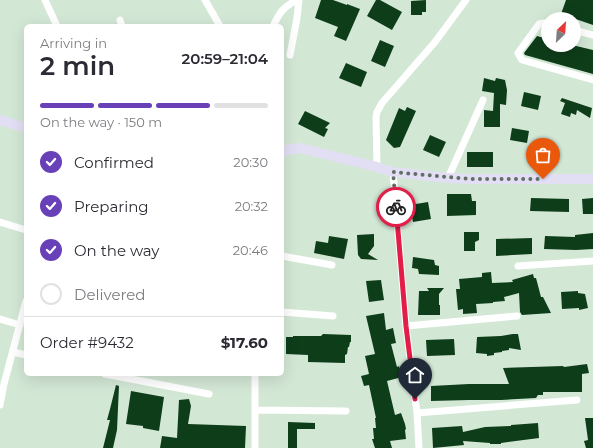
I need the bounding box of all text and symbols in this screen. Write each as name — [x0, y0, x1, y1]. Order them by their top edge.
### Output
north arrow — [541, 12, 581, 52]
map controls — [541, 12, 581, 52]
text: Arriving in — [40, 35, 107, 51]
text: 20:59–21:04 — [182, 49, 268, 68]
text: 2 min — [40, 50, 115, 82]
text: On the way · 150 m — [40, 114, 162, 130]
pin — [526, 138, 560, 179]
icon: bag — [532, 144, 554, 166]
icon: check — [40, 151, 62, 173]
text: Confirmed — [74, 153, 154, 172]
text: 20:30 — [233, 154, 268, 170]
courier — [376, 187, 416, 227]
icon: check — [40, 195, 62, 217]
icon: bike — [385, 196, 407, 218]
text: Preparing — [74, 197, 149, 216]
text: 20:32 — [235, 198, 268, 214]
icon: check — [40, 239, 62, 261]
text: On the way — [74, 241, 159, 260]
text: 20:46 — [233, 242, 268, 258]
text: Delivered — [74, 285, 146, 304]
text: Order #9432 — [40, 333, 134, 352]
text: $17.60 — [221, 333, 268, 352]
pin — [398, 358, 432, 399]
icon: home — [404, 364, 426, 386]

